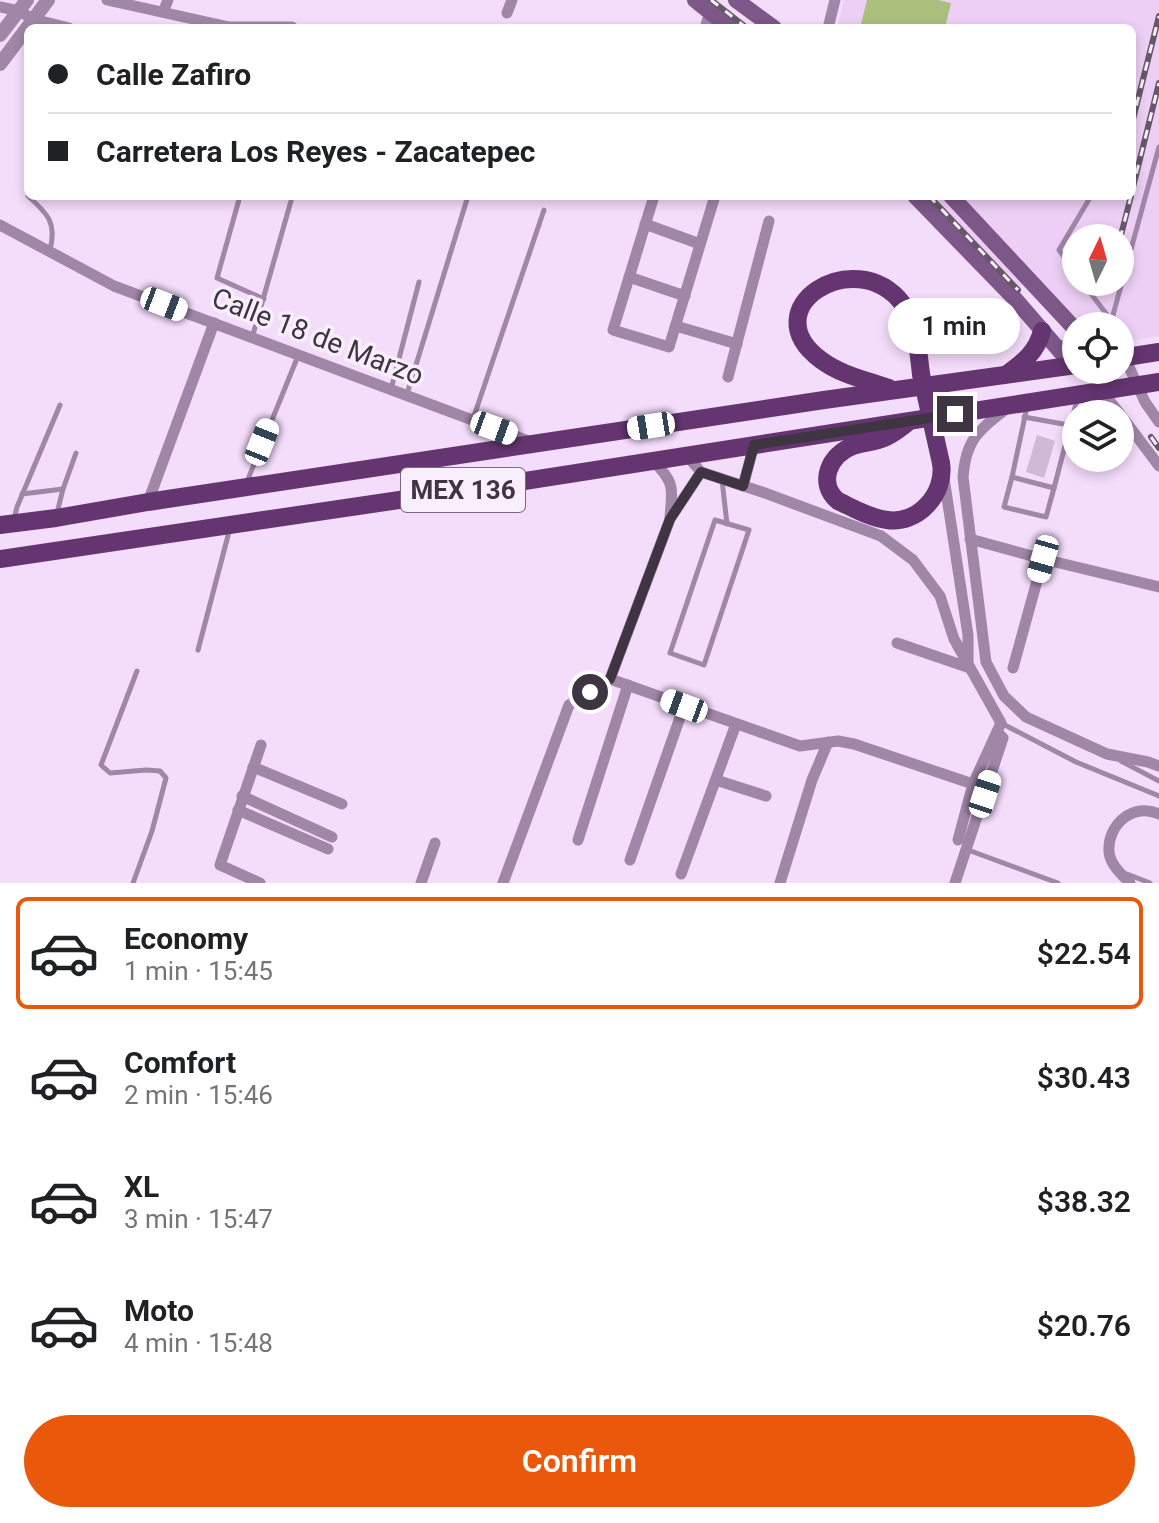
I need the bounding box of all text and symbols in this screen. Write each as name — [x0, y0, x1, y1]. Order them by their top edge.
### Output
text: Calle Zafiro — [96, 57, 251, 92]
text: Carretera Los Reyes - Zacatepec — [96, 134, 535, 169]
north arrow — [1062, 224, 1134, 296]
map controls — [1062, 224, 1134, 472]
street label: Calle 18 de Marzo — [207, 281, 428, 392]
car — [137, 284, 191, 324]
callout: 1 min — [889, 298, 1021, 354]
text: 1 min — [921, 311, 987, 341]
button: locate — [1062, 312, 1134, 384]
route end — [937, 396, 973, 432]
button: layers — [1062, 400, 1134, 472]
car — [467, 409, 521, 447]
car — [625, 410, 677, 442]
car — [242, 415, 282, 469]
road number: MEX 136 — [401, 468, 525, 512]
car — [1025, 533, 1061, 585]
route start — [572, 674, 608, 710]
car — [657, 687, 711, 725]
car — [966, 767, 1004, 821]
icon: car — [28, 917, 100, 989]
text: Economy — [124, 921, 248, 956]
text: $22.54 — [1037, 936, 1131, 971]
text: 1 min · 15:45 — [124, 956, 273, 986]
icon: car — [28, 1041, 100, 1113]
text: Comfort — [124, 1045, 236, 1080]
text: $30.43 — [1037, 1060, 1131, 1095]
text: 2 min · 15:46 — [124, 1080, 273, 1110]
icon: car — [28, 1165, 100, 1237]
text: XL — [124, 1169, 159, 1204]
text: $38.32 — [1037, 1184, 1131, 1219]
text: 3 min · 15:47 — [124, 1204, 273, 1234]
icon: car — [28, 1289, 100, 1361]
text: Moto — [124, 1293, 194, 1328]
text: $20.76 — [1037, 1308, 1131, 1343]
text: 4 min · 15:48 — [124, 1328, 273, 1358]
button: Confirm — [24, 1415, 1135, 1507]

